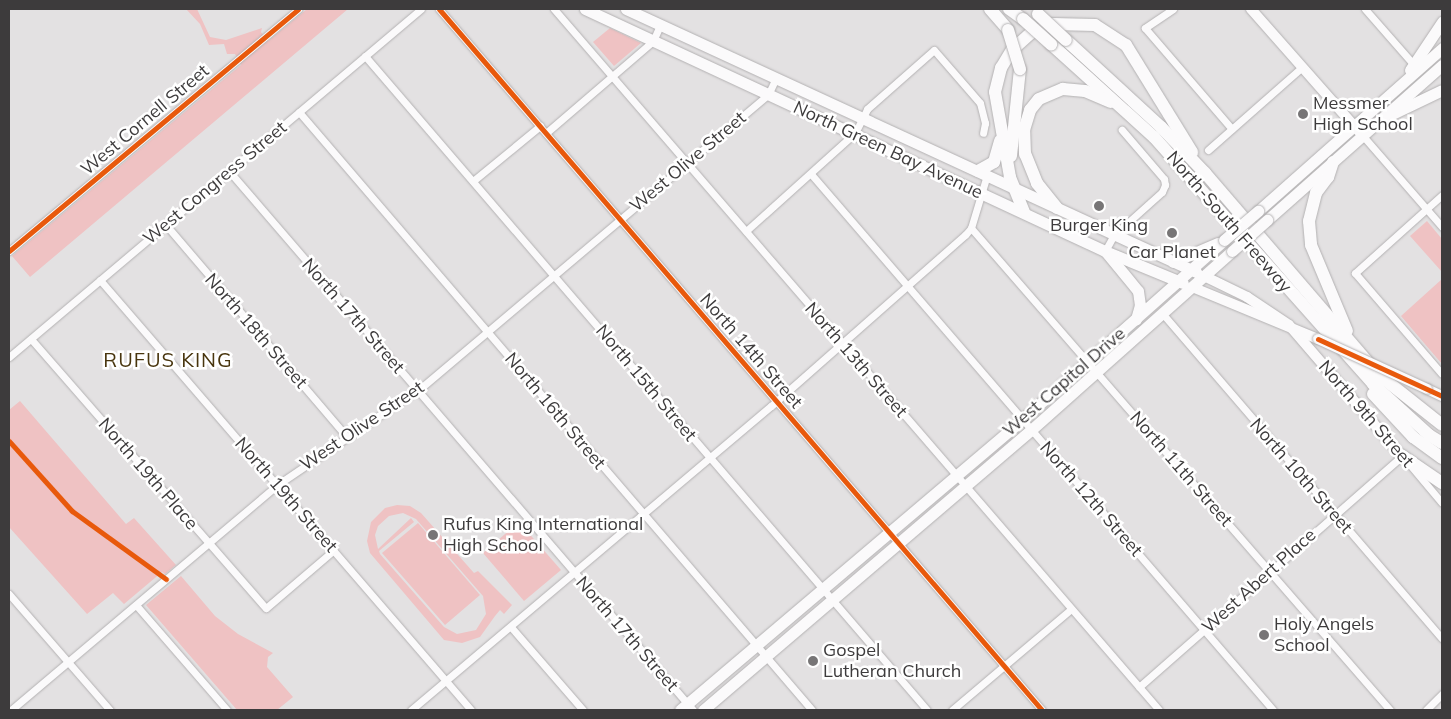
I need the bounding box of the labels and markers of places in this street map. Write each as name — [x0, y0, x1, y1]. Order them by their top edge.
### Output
place label: Messmer High School — [1313, 93, 1413, 136]
marker: Messmer High School — [1297, 108, 1309, 120]
marker: Burger King — [1093, 200, 1105, 212]
place label: Burger King — [1050, 214, 1148, 236]
marker: Car Planet — [1166, 227, 1178, 239]
place label: Car Planet — [1128, 241, 1216, 263]
place label: Rufus King International High School — [443, 514, 643, 556]
marker: Rufus King International High School — [427, 529, 439, 541]
place label: Holy Angels School — [1274, 614, 1374, 656]
marker: Holy Angels School — [1258, 629, 1270, 641]
place label: Gospel Lutheran Church — [823, 640, 961, 682]
marker: Gospel Lutheran Church — [807, 655, 819, 667]

